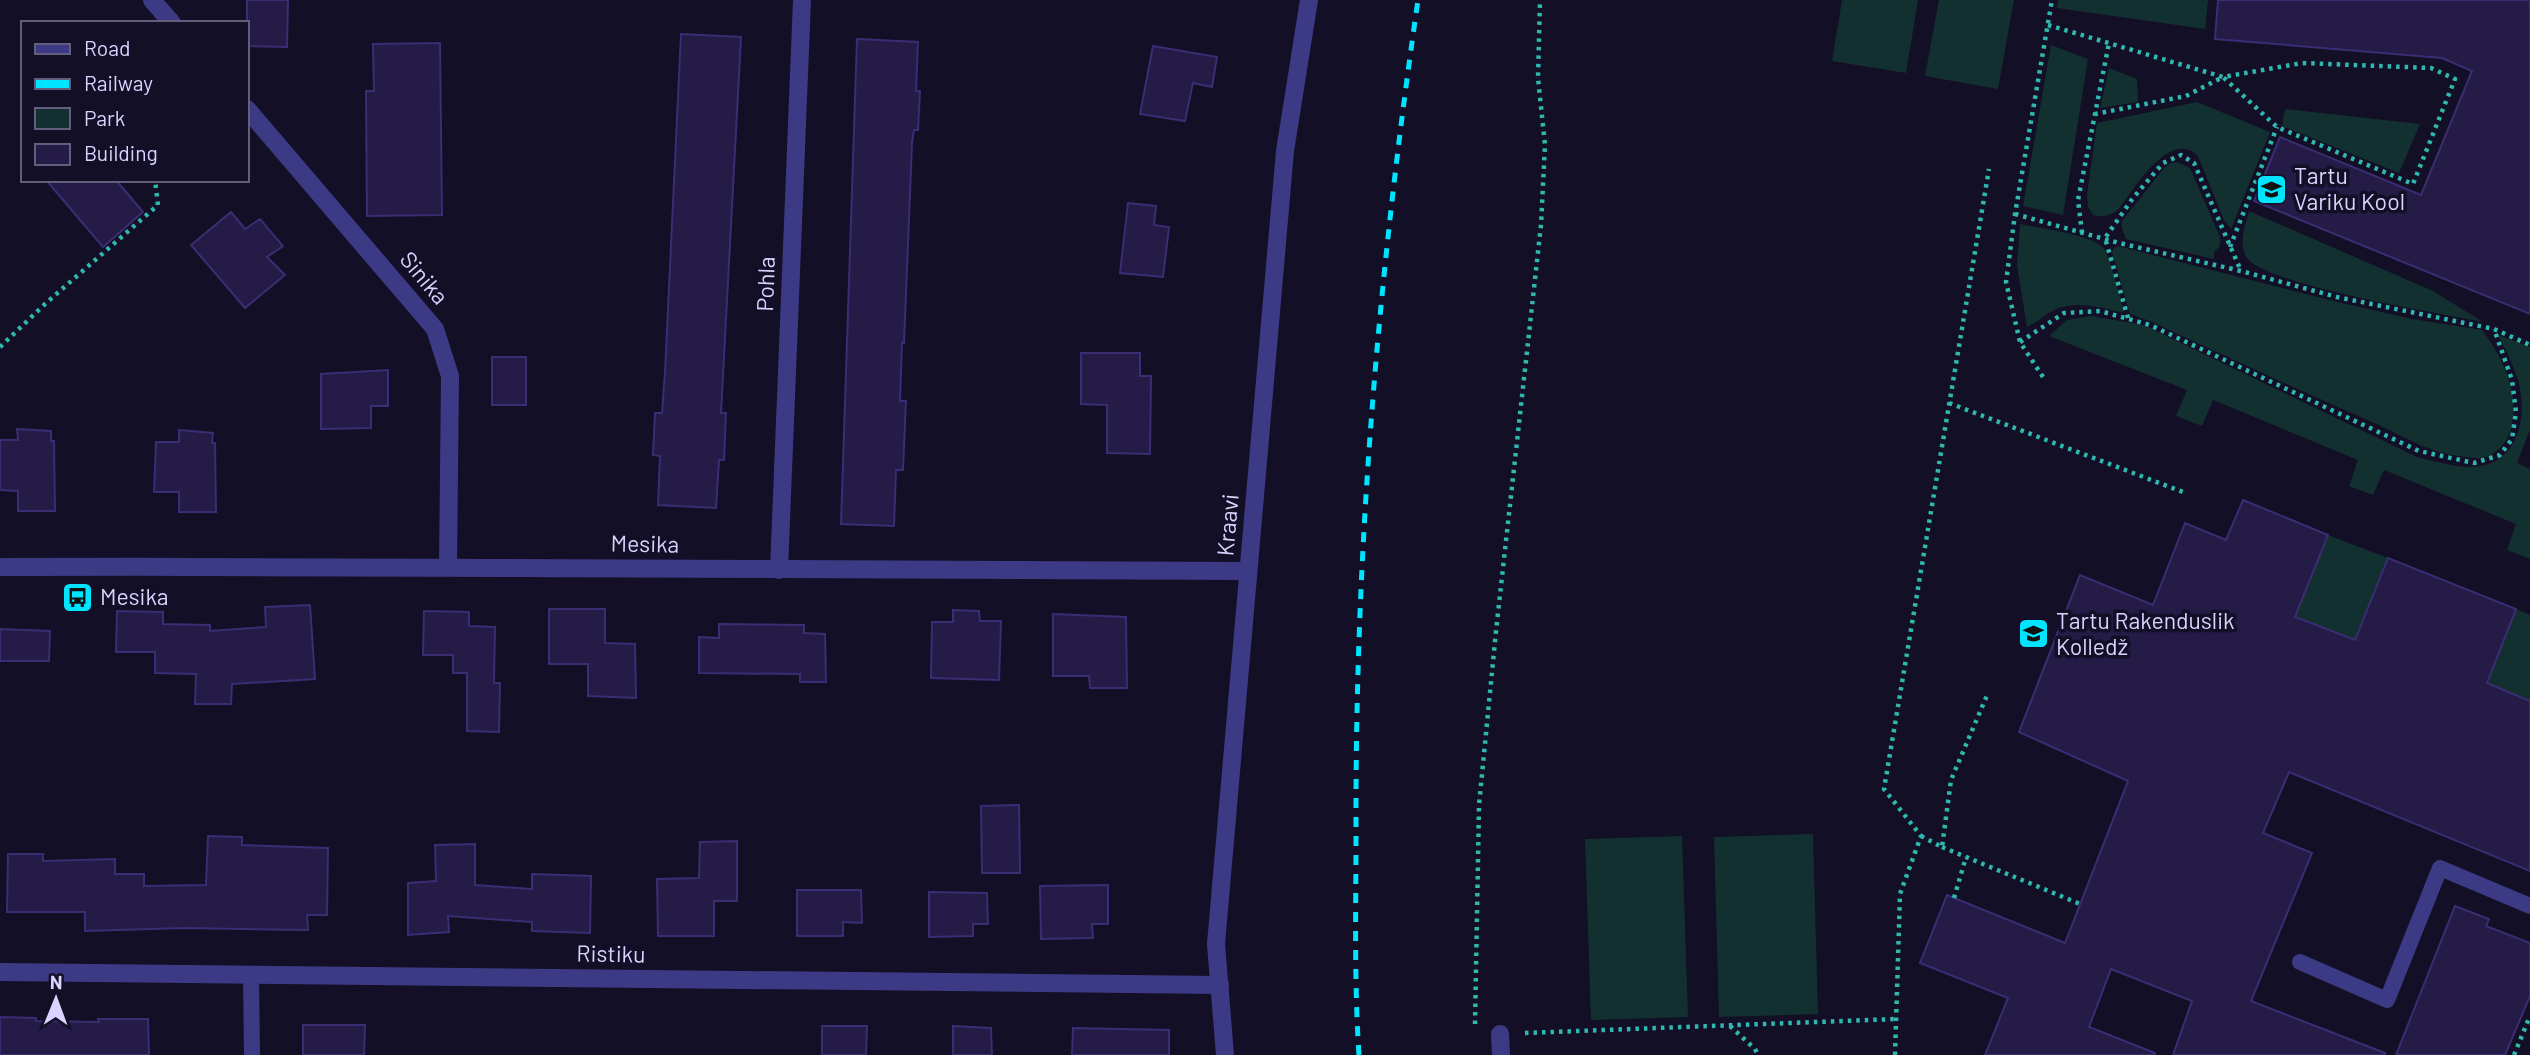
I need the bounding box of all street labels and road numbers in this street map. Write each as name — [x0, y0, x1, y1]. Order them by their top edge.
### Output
street label: Sinika — [395, 245, 455, 310]
street label: Pohla — [750, 256, 780, 312]
street label: Kraavi — [1210, 493, 1244, 557]
street label: Mesika — [611, 528, 680, 558]
street label: Ristiku — [576, 938, 646, 968]

